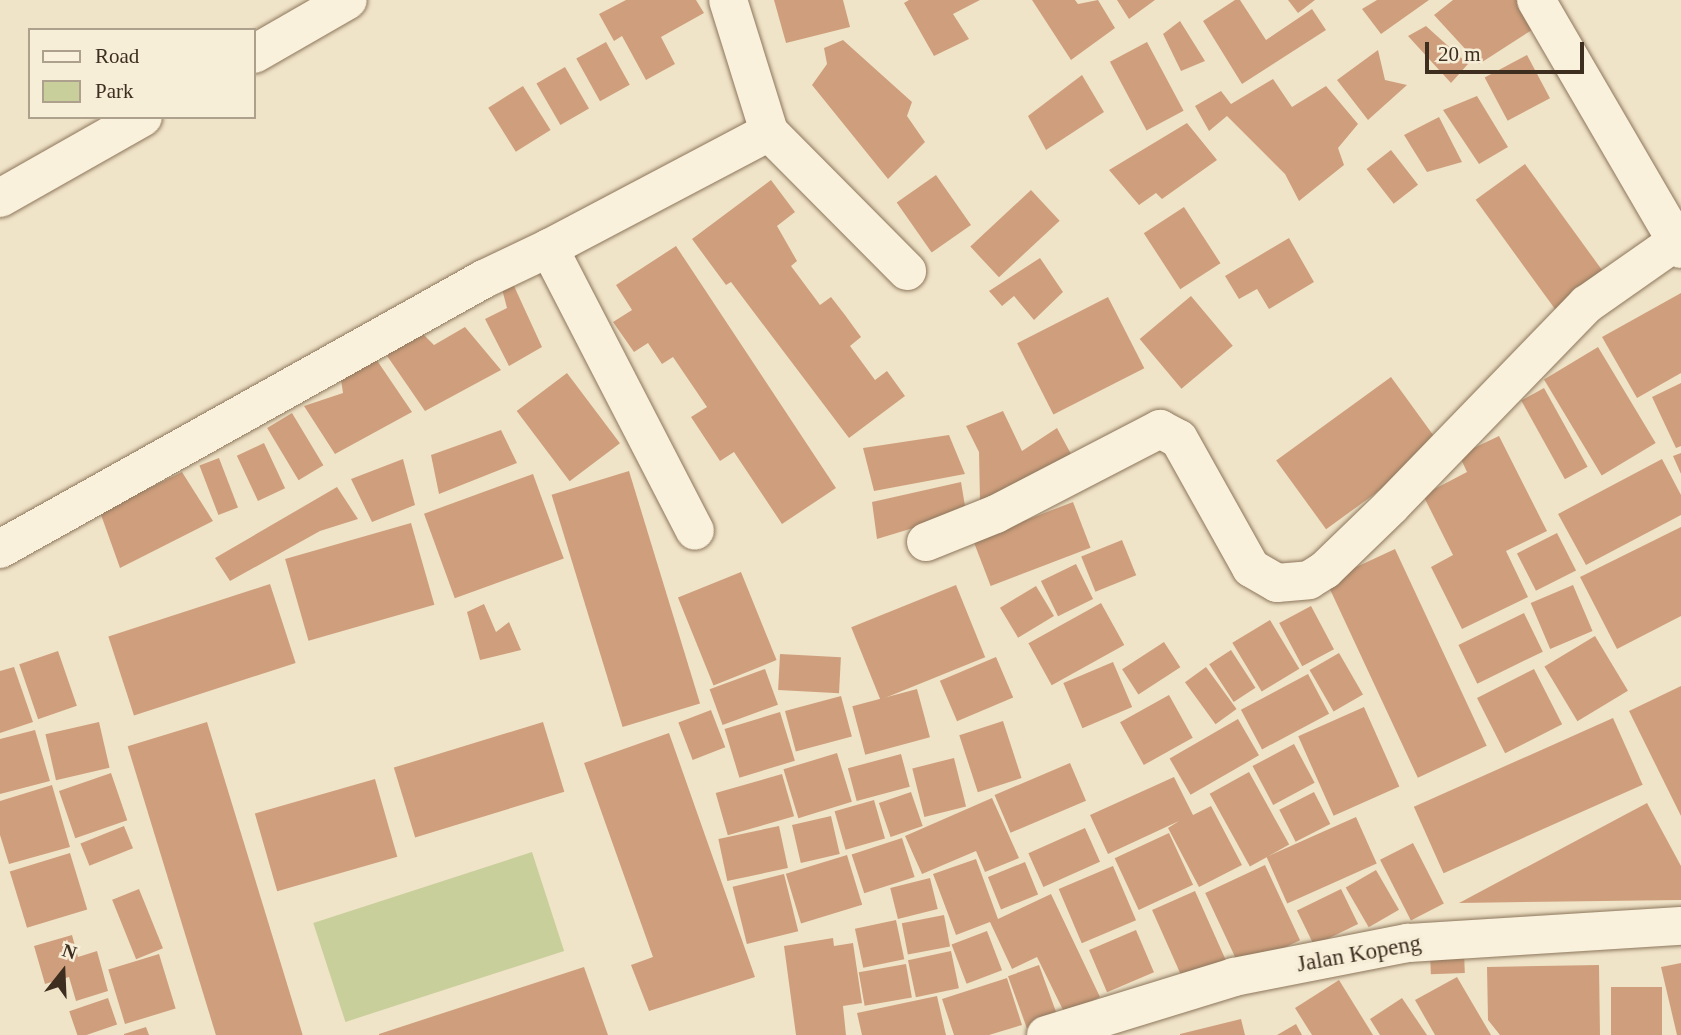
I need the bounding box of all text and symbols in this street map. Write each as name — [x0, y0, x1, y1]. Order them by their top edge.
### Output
legend — [28, 28, 256, 119]
scale bar — [1429, 28, 1588, 72]
text: 20 m — [1438, 42, 1481, 66]
text: Road — [95, 44, 139, 68]
text: Park — [95, 79, 134, 103]
street label: Jalan Kopeng — [1295, 929, 1423, 979]
north arrow — [28, 937, 98, 1007]
text: N — [60, 939, 79, 964]

